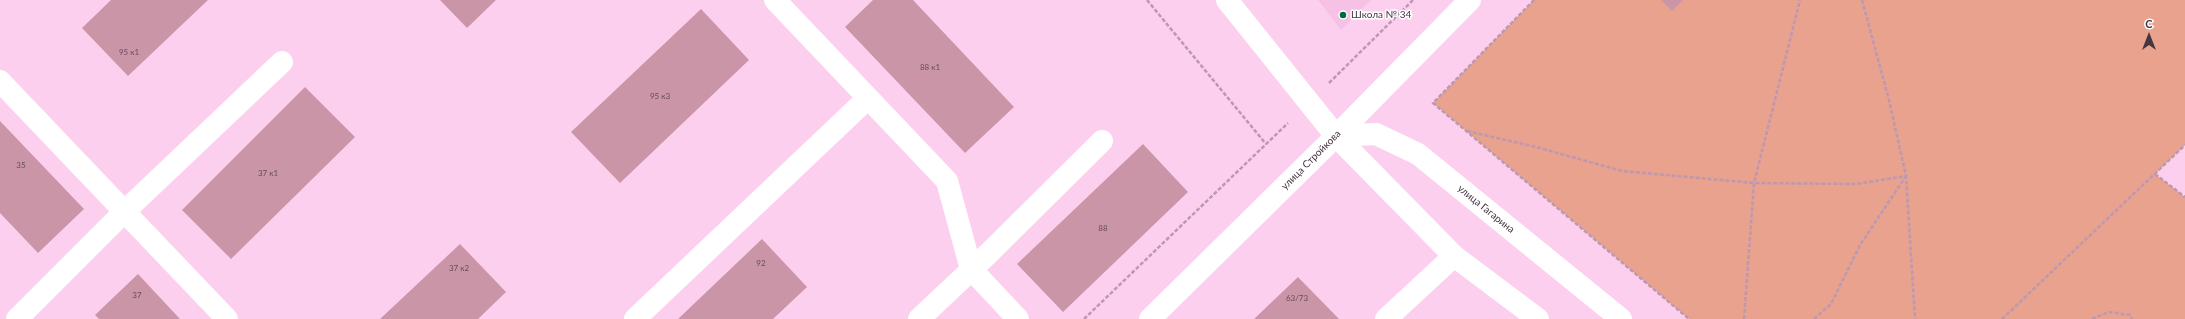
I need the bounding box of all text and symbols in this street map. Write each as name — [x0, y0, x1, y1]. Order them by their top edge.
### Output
place label: Школа № 34 — [1351, 9, 1411, 21]
marker: Школа № 34 — [1338, 10, 1348, 20]
north arrow — [2129, 16, 2169, 56]
text: С — [2145, 17, 2153, 30]
house number: 95 к1 — [119, 47, 139, 57]
house number: 88 к1 — [920, 62, 940, 72]
house number: 95 к3 — [650, 91, 670, 101]
street label: улица Стройкова — [1279, 128, 1343, 192]
house number: 35 — [16, 160, 26, 170]
house number: 37 к1 — [258, 168, 278, 178]
street label: улица Гагарина — [1455, 182, 1517, 236]
house number: 88 — [1098, 223, 1108, 233]
house number: 92 — [756, 258, 766, 268]
house number: 37 к2 — [449, 263, 469, 273]
house number: 37 — [132, 290, 142, 300]
house number: 63/73 — [1286, 293, 1308, 303]

